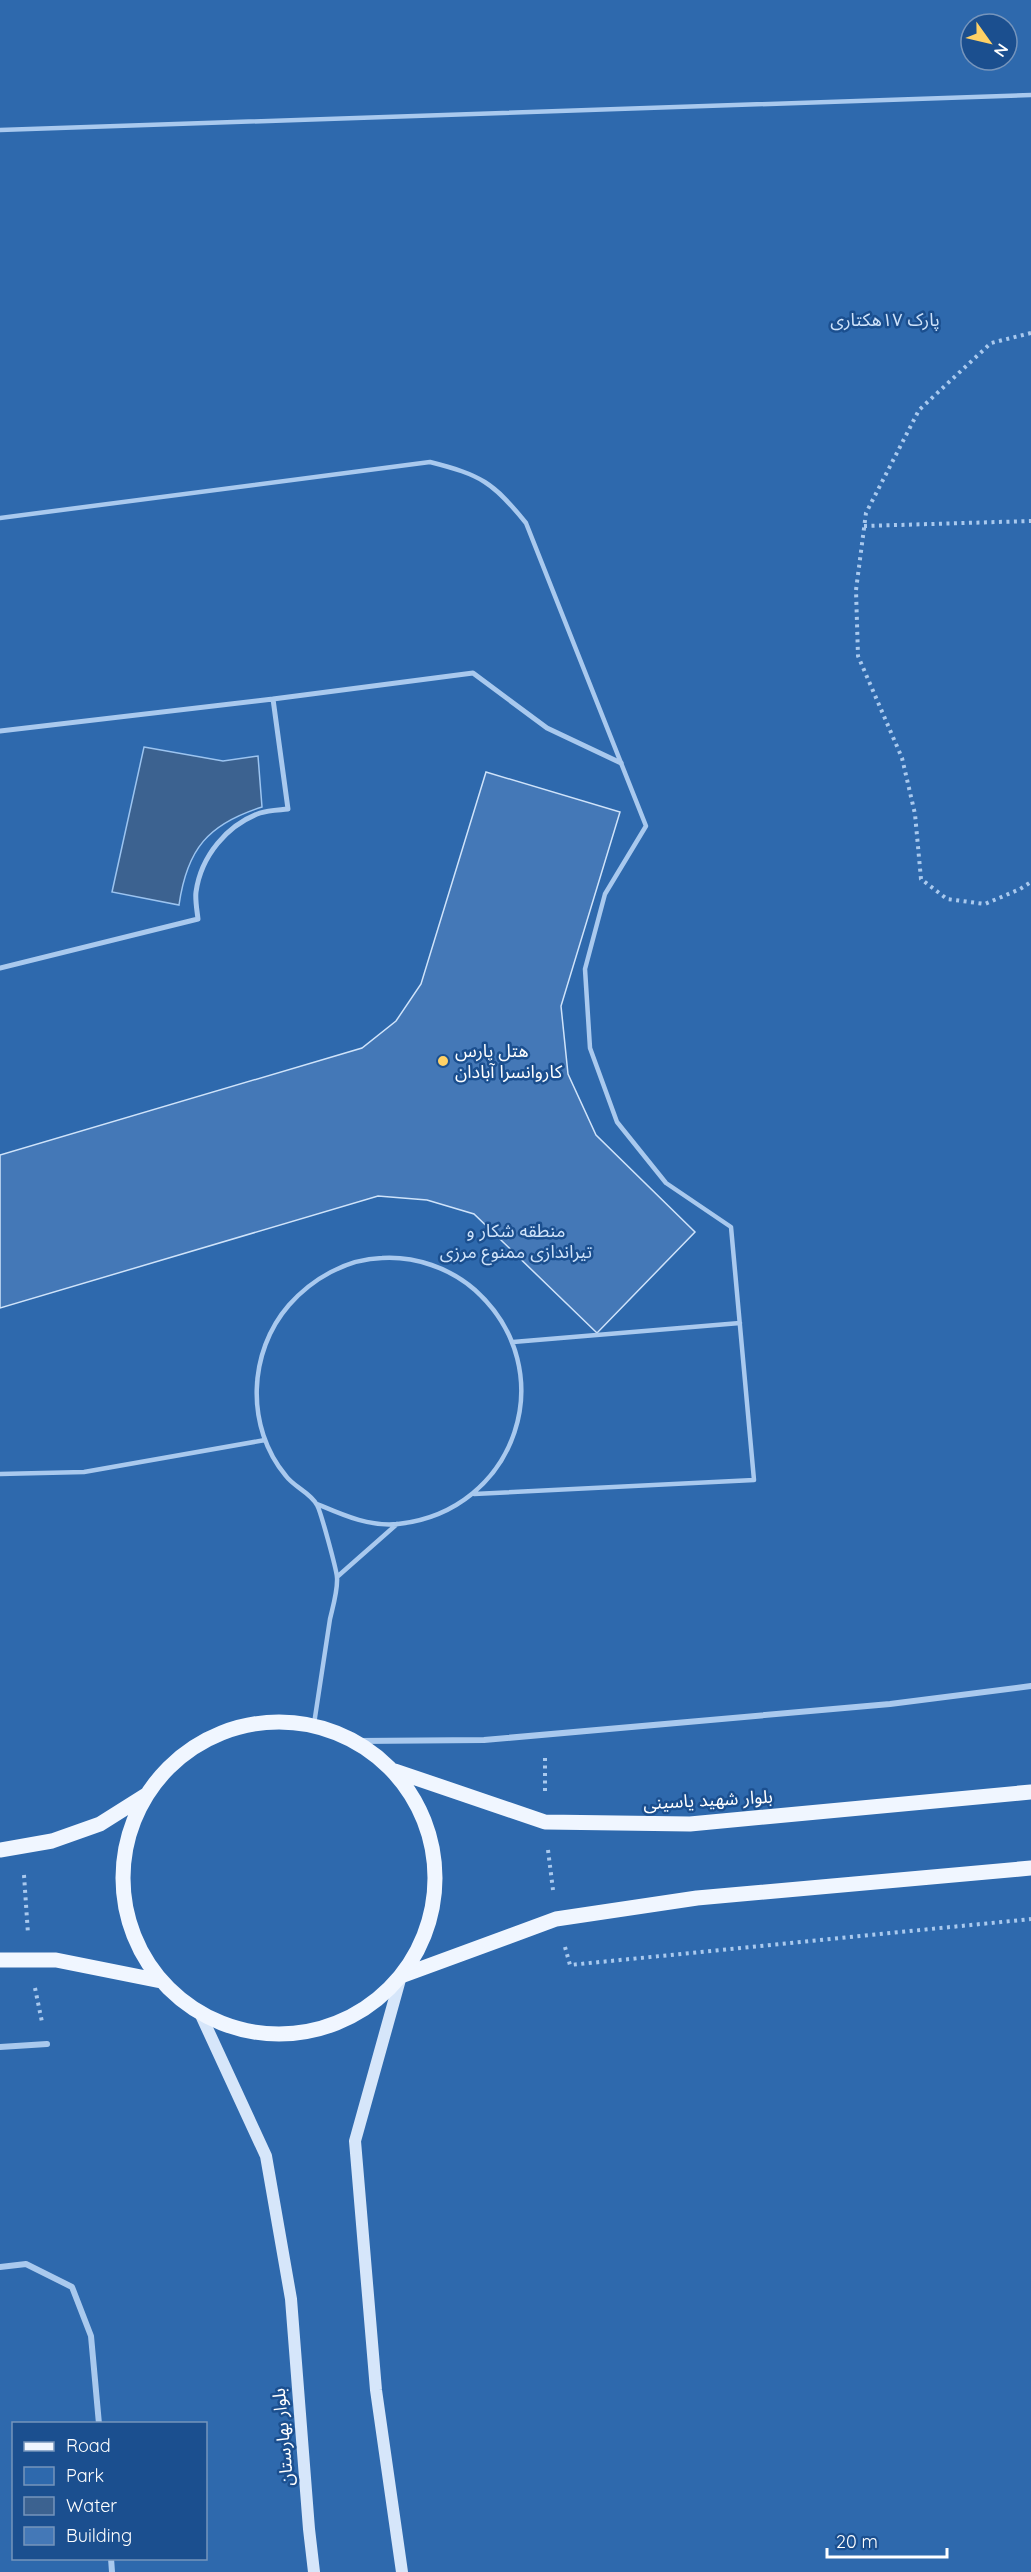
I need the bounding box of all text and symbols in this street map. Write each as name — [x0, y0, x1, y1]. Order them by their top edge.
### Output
north arrow — [959, 12, 1019, 72]
text: N — [990, 40, 1013, 61]
park label: پارک ۱۷هکتاری — [830, 308, 940, 331]
place label: هتل پارس کاروانسرا آبادان — [455, 1039, 563, 1083]
marker: هتل پارس کاروانسرا آبادان — [436, 1054, 450, 1068]
park label: منطقه شکار و تیراندازی ممنوع مرزی — [440, 1219, 592, 1266]
street label: بلوار شهید یاسینی — [643, 1785, 773, 1814]
street label: بلوار بهارستان — [267, 2387, 298, 2487]
legend — [12, 2422, 207, 2560]
text: Road — [66, 2434, 111, 2457]
text: Park — [66, 2464, 104, 2487]
text: Water — [66, 2494, 117, 2517]
scale bar — [827, 2521, 947, 2559]
text: Building — [66, 2524, 132, 2547]
text: 20 m — [836, 2530, 878, 2553]

